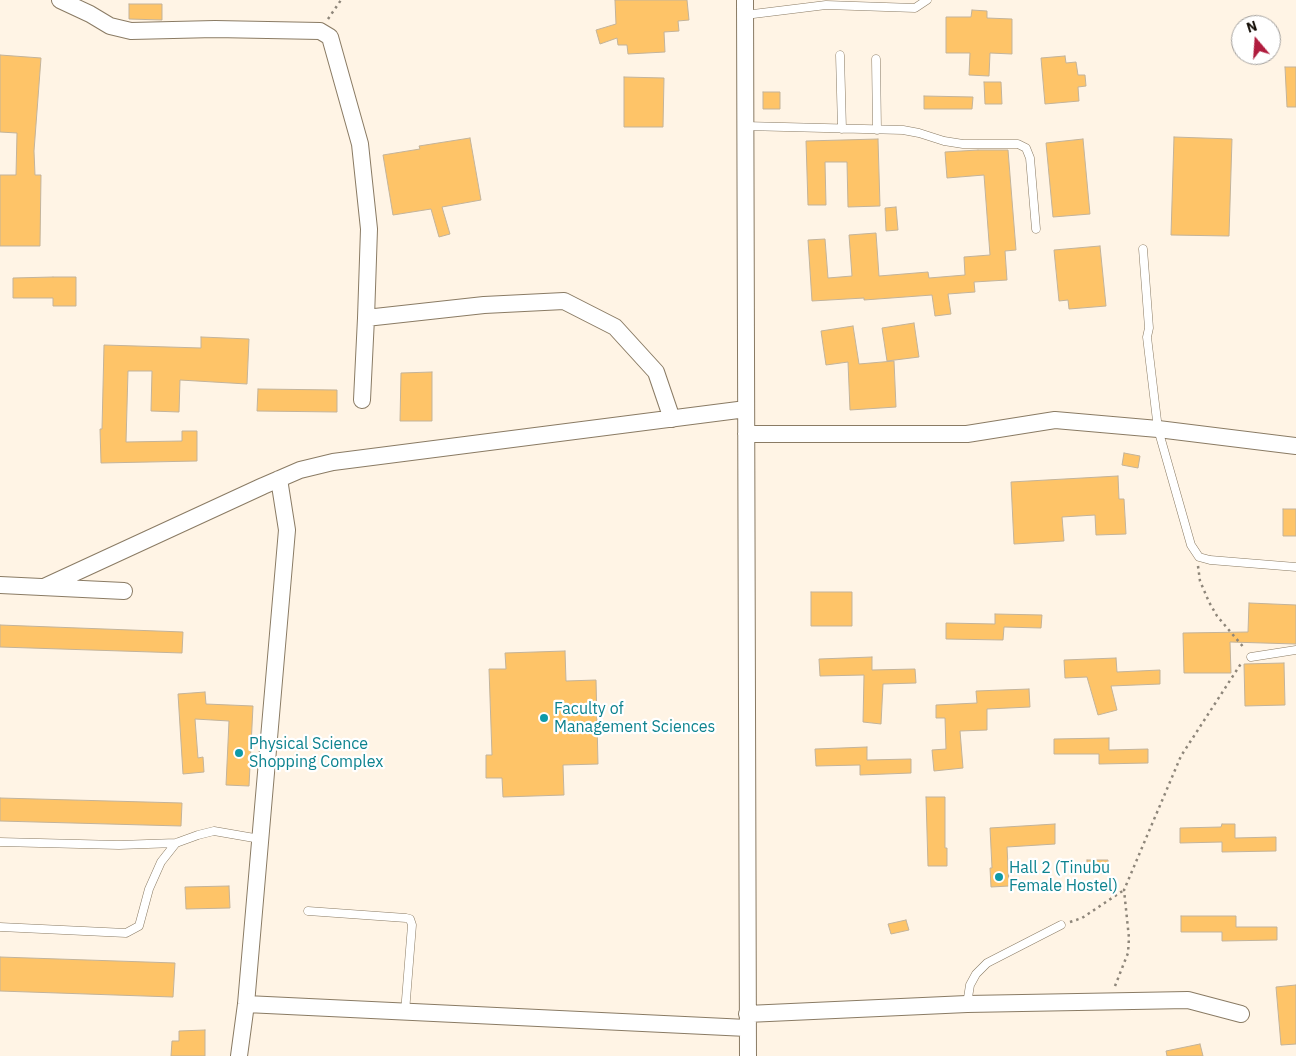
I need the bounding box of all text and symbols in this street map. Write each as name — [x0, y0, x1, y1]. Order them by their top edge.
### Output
north arrow — [1231, 15, 1281, 65]
text: N — [1244, 17, 1259, 37]
place label: Faculty of Management Sciences — [554, 699, 715, 737]
marker: Faculty of Management Sciences — [538, 712, 550, 724]
place label: Physical Science Shopping Complex — [249, 734, 383, 772]
marker: Physical Science Shopping Complex — [233, 747, 245, 759]
place label: Hall 2 (Tinubu Female Hostel) — [1009, 858, 1118, 896]
marker: Hall 2 (Tinubu Female Hostel) — [993, 871, 1005, 883]

